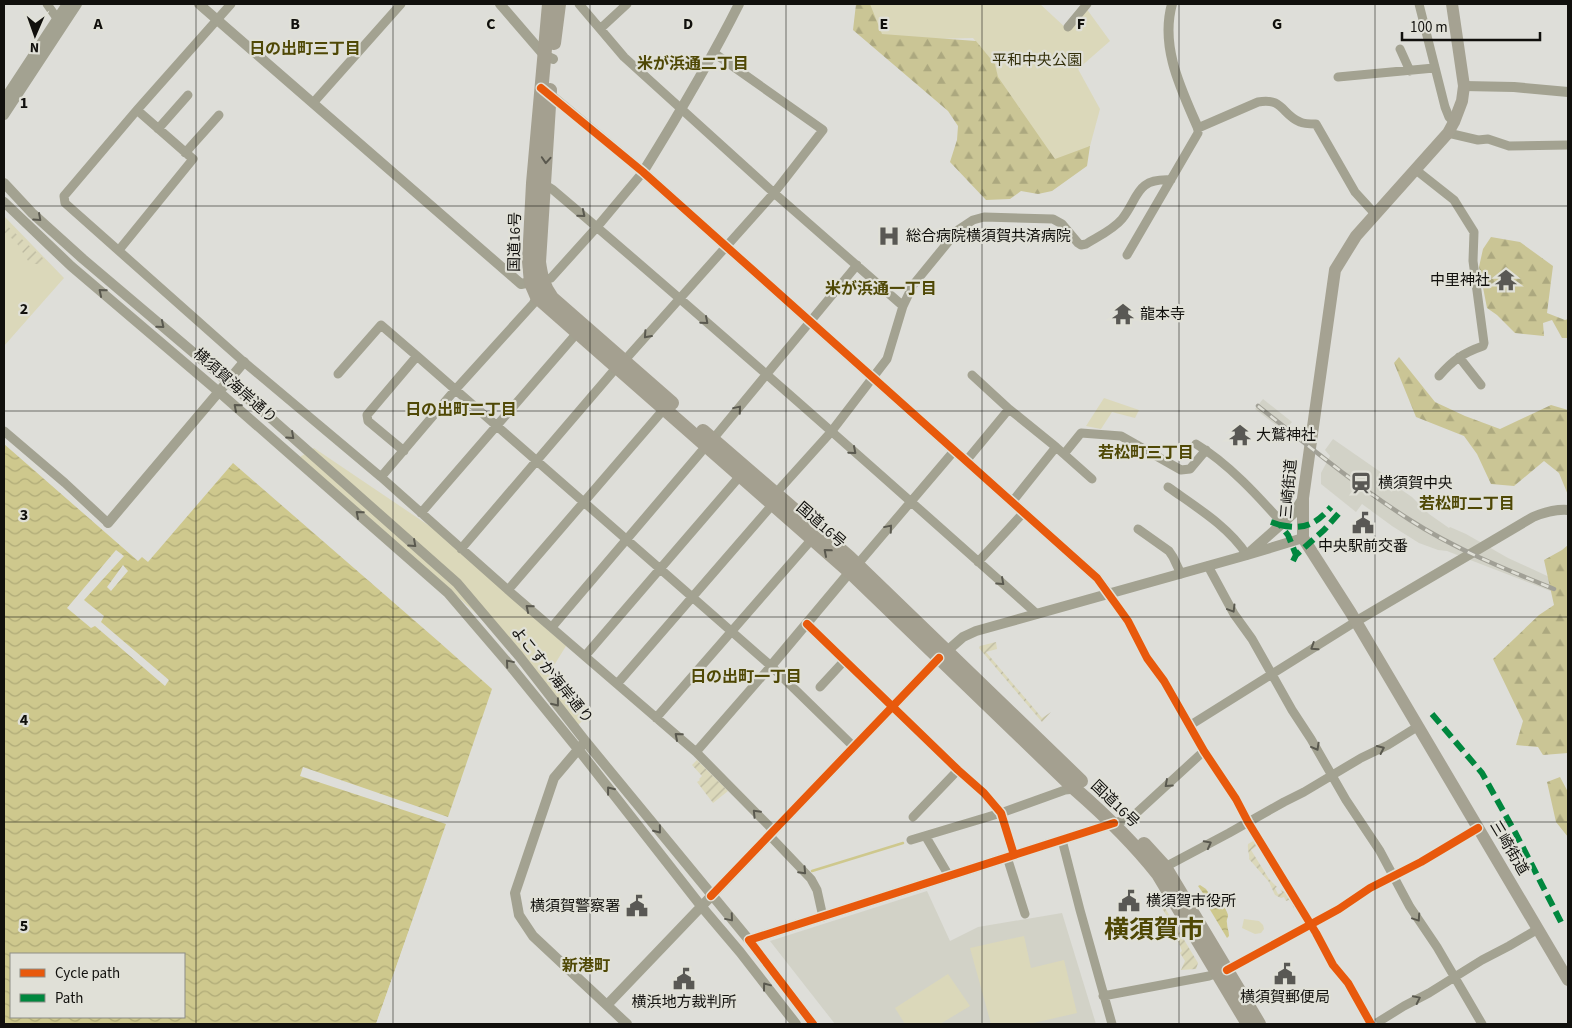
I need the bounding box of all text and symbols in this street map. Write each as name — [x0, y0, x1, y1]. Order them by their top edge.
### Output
north arrow — [10, 10, 60, 60]
scale bar — [1402, 10, 1540, 42]
text: A — [92, 13, 103, 35]
text: B — [290, 13, 300, 35]
text: C — [486, 13, 496, 35]
text: D — [683, 13, 693, 35]
text: E — [880, 13, 888, 35]
text: F — [1077, 13, 1085, 35]
text: G — [1272, 13, 1282, 35]
text: 100 m — [1410, 17, 1448, 38]
text: N — [30, 37, 40, 57]
district label: 日の出町三丁目 — [249, 38, 361, 60]
park label: 平和中央公園 — [992, 50, 1082, 71]
district label: 米が浜通二丁目 — [637, 53, 749, 75]
text: 1 — [20, 92, 28, 114]
one-way arrow — [540, 156, 551, 164]
one-way arrow — [577, 209, 586, 218]
one-way arrow — [32, 212, 41, 221]
street label: 国道16号 — [504, 212, 526, 272]
hospital icon: 総合病院横須賀共済病院 — [876, 223, 902, 249]
place label: 総合病院横須賀共済病院 — [906, 226, 1071, 247]
temple icon: 中里神社 — [1493, 267, 1519, 293]
place label: 中里神社 — [1430, 270, 1490, 291]
district label: 米が浜通一丁目 — [825, 278, 937, 300]
one-way arrow — [99, 289, 108, 298]
text: 2 — [20, 298, 28, 320]
temple icon: 龍本寺 — [1110, 301, 1136, 327]
place label: 龍本寺 — [1140, 304, 1185, 325]
one-way arrow — [699, 315, 708, 324]
one-way arrow — [155, 319, 164, 328]
one-way arrow — [644, 329, 653, 338]
street label: 横須賀海岸通り — [188, 344, 282, 428]
district label: 日の出町二丁目 — [405, 399, 517, 421]
one-way arrow — [233, 404, 242, 413]
one-way arrow — [733, 405, 742, 414]
temple icon: 大鷲神社 — [1227, 422, 1253, 448]
place label: 大鷲神社 — [1256, 425, 1316, 446]
one-way arrow — [286, 430, 295, 439]
district label: 若松町三丁目 — [1098, 442, 1194, 464]
one-way arrow — [848, 446, 857, 455]
street label: 三崎街道 — [1276, 458, 1302, 520]
station icon: 横須賀中央 — [1348, 470, 1374, 496]
place label: 横須賀中央 — [1378, 473, 1453, 494]
district label: 若松町二丁目 — [1419, 493, 1515, 515]
street label: 国道16号 — [791, 497, 851, 553]
text: 3 — [20, 504, 28, 526]
public building icon: 中央駅前交番 — [1350, 510, 1376, 536]
one-way arrow — [356, 512, 365, 520]
one-way arrow — [883, 524, 892, 533]
place label: 中央駅前交番 — [1318, 536, 1408, 557]
one-way arrow — [407, 538, 416, 547]
one-way arrow — [824, 549, 833, 558]
one-way arrow — [996, 576, 1005, 585]
one-way arrow — [1225, 603, 1235, 612]
one-way arrow — [525, 604, 534, 613]
street label: よこすか海岸通り — [506, 622, 598, 728]
one-way arrow — [1310, 641, 1319, 650]
one-way arrow — [505, 660, 514, 669]
district label: 日の出町一丁目 — [690, 666, 802, 688]
one-way arrow — [550, 698, 559, 707]
text: 4 — [20, 709, 29, 731]
one-way arrow — [675, 733, 684, 742]
one-way arrow — [1310, 742, 1320, 751]
one-way arrow — [1376, 744, 1385, 755]
street label: 国道16号 — [1086, 776, 1144, 832]
one-way arrow — [1165, 778, 1174, 787]
one-way arrow — [608, 787, 616, 796]
one-way arrow — [753, 810, 762, 819]
street label: 三崎街道 — [1485, 817, 1533, 879]
one-way arrow — [652, 824, 660, 833]
one-way arrow — [1203, 841, 1212, 851]
one-way arrow — [797, 865, 806, 874]
public building icon: 横須賀市役所 — [1116, 888, 1142, 914]
place label: 横須賀市役所 — [1146, 891, 1236, 912]
public building icon: 横須賀警察署 — [624, 893, 650, 919]
place label: 横須賀警察署 — [530, 896, 620, 917]
one-way arrow — [724, 912, 733, 921]
district label: 横須賀市 — [1104, 912, 1204, 948]
one-way arrow — [1411, 913, 1421, 922]
text: 5 — [20, 915, 28, 937]
legend — [10, 953, 185, 1018]
district label: 新港町 — [562, 955, 610, 977]
public building icon: 横須賀郵便局 — [1272, 961, 1298, 987]
text: Cycle path — [55, 963, 120, 984]
public building icon: 横浜地方裁判所 — [671, 966, 697, 992]
one-way arrow — [763, 982, 772, 991]
place label: 横須賀郵便局 — [1240, 987, 1330, 1008]
text: Path — [55, 988, 83, 1009]
place label: 横浜地方裁判所 — [631, 992, 737, 1013]
one-way arrow — [1412, 995, 1421, 1005]

